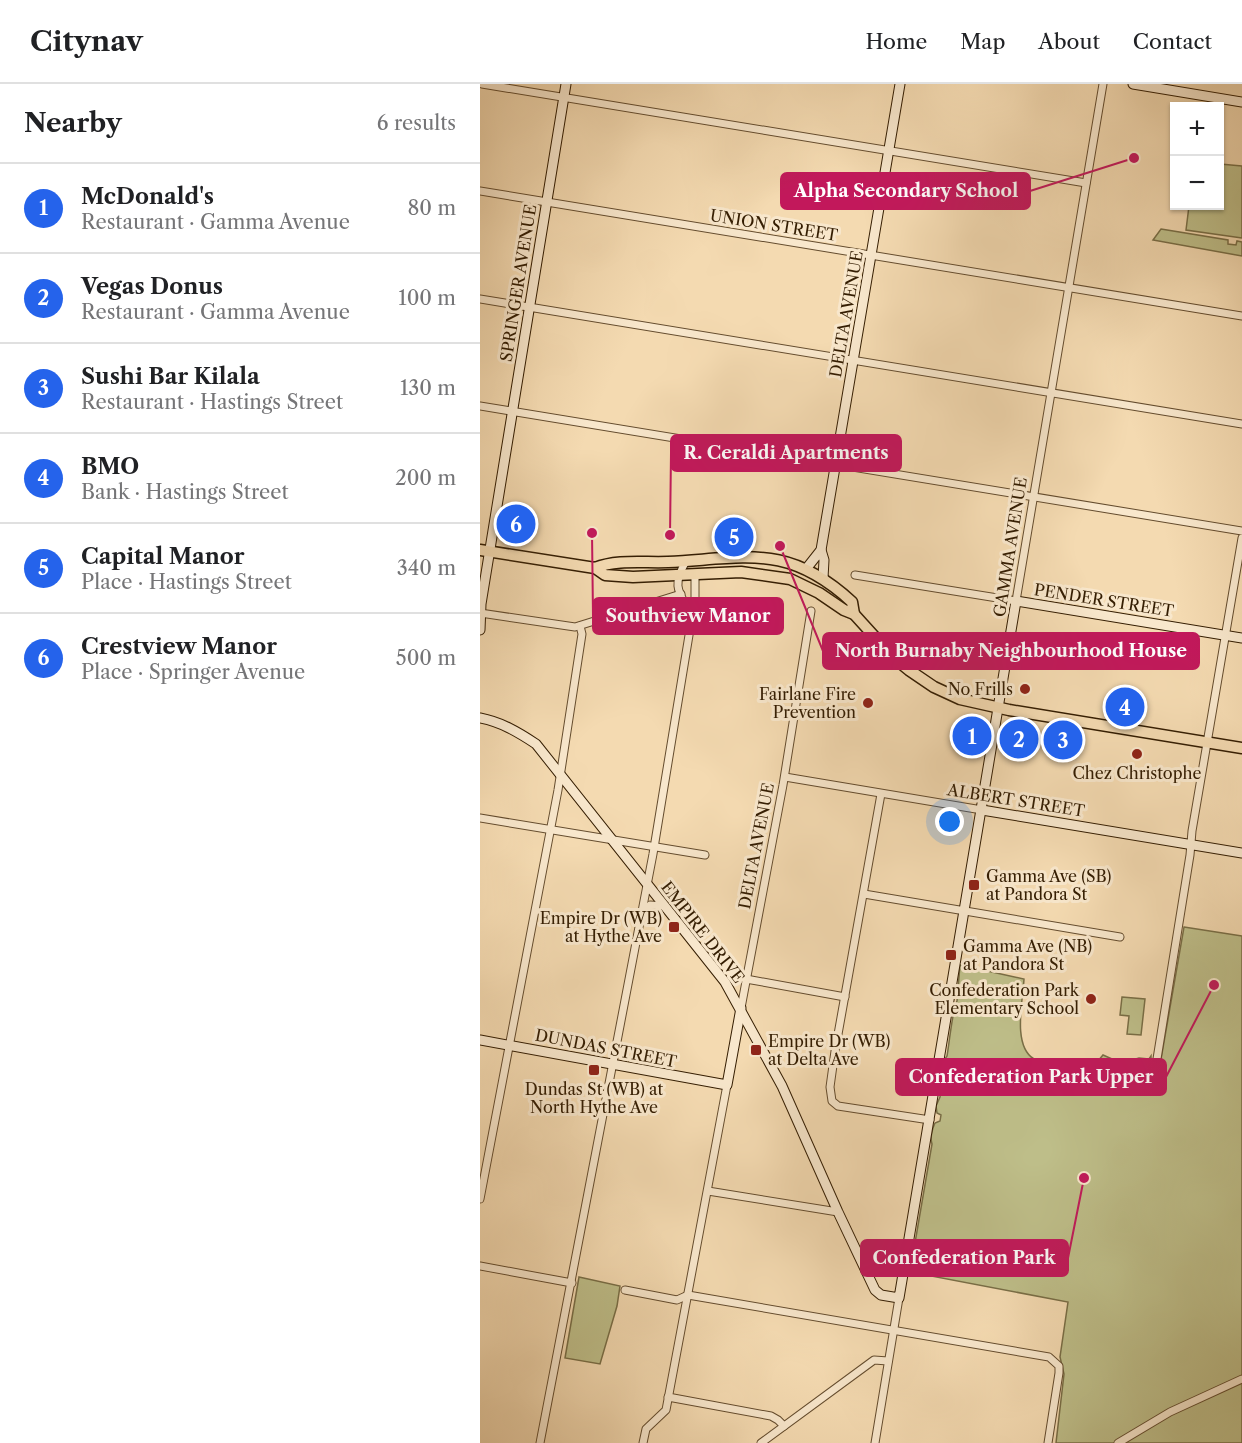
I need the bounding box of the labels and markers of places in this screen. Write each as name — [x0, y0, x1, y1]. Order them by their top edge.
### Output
callout: Alpha Secondary School — [781, 173, 1030, 209]
callout: R. Ceraldi Apartments — [671, 435, 901, 471]
pin: 6 — [496, 502, 536, 546]
pin: 5 — [714, 514, 754, 560]
callout: Southview Manor — [593, 598, 783, 634]
callout: North Burnaby Neighbourhood House — [823, 633, 1199, 669]
place label: No Frills — [948, 679, 1013, 699]
marker: No Frills — [1018, 682, 1032, 696]
place label: Fairlane Fire Prevention — [759, 684, 856, 722]
pin: 4 — [1106, 684, 1144, 730]
marker: Fairlane Fire Prevention — [861, 696, 875, 710]
pin: 1 — [952, 714, 992, 758]
pin: 2 — [1000, 716, 1038, 762]
pin: 3 — [1044, 718, 1082, 762]
marker: Chez Christophe — [1130, 747, 1144, 761]
place label: Chez Christophe — [1073, 763, 1202, 783]
place label: Gamma Ave (SB) at Pandora St — [986, 866, 1111, 904]
marker: Gamma Ave (SB) at Pandora St — [967, 878, 981, 892]
place label: Empire Dr (WB) at Hythe Ave — [540, 908, 662, 946]
marker: Empire Dr (WB) at Hythe Ave — [667, 920, 681, 934]
place label: Gamma Ave (NB) at Pandora St — [963, 936, 1092, 974]
marker: Gamma Ave (NB) at Pandora St — [944, 948, 958, 962]
place label: Confederation Park Elementary School — [929, 980, 1080, 1018]
marker: Confederation Park Elementary School — [1084, 992, 1098, 1006]
place label: Empire Dr (WB) at Delta Ave — [768, 1031, 890, 1069]
marker: Empire Dr (WB) at Delta Ave — [749, 1043, 763, 1057]
callout: Confederation Park Upper — [896, 1059, 1166, 1095]
marker: Dundas St (WB) at North Hythe Ave — [587, 1063, 601, 1077]
place label: Dundas St (WB) at North Hythe Ave — [525, 1079, 663, 1117]
callout: Confederation Park — [861, 1240, 1068, 1276]

